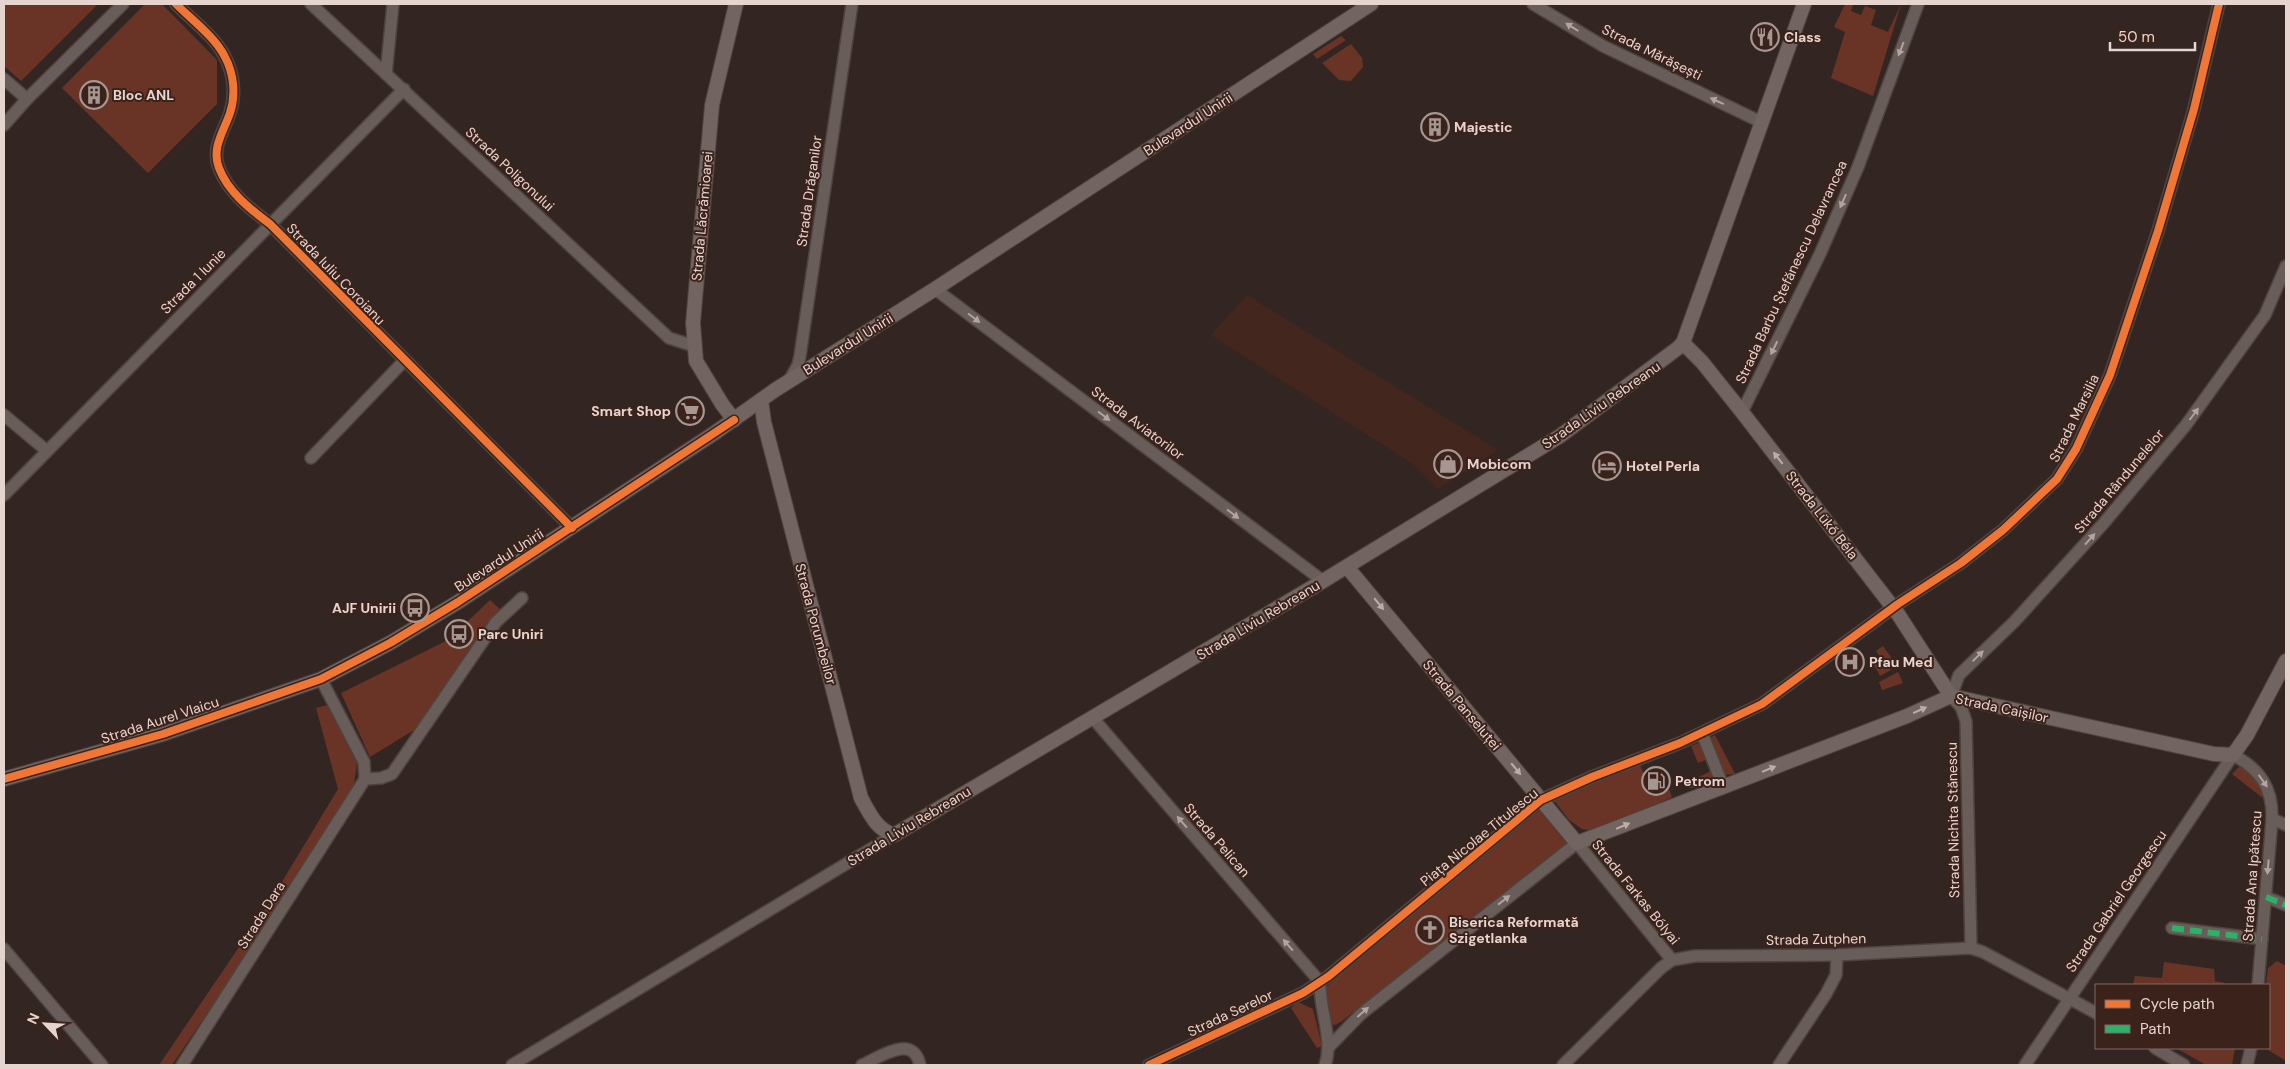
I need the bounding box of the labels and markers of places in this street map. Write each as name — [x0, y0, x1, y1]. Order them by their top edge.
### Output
restaurant icon: Class — [1750, 22, 1780, 52]
place label: Class — [1784, 28, 1821, 46]
building icon: Bloc ANL — [79, 80, 109, 110]
place label: Bloc ANL — [113, 86, 174, 104]
building icon: Majestic — [1420, 112, 1450, 142]
place label: Majestic — [1454, 118, 1513, 136]
supermarket icon: Smart Shop — [675, 396, 705, 426]
place label: Smart Shop — [591, 402, 671, 420]
shop icon: Mobicom — [1433, 449, 1463, 479]
hotel icon: Hotel Perla — [1592, 451, 1622, 481]
place label: Mobicom — [1467, 455, 1531, 473]
place label: Hotel Perla — [1626, 457, 1700, 475]
bus stop icon: AJF Unirii — [400, 593, 430, 623]
place label: AJF Unirii — [332, 599, 396, 617]
bus stop icon: Parc Uniri — [444, 619, 474, 649]
place label: Parc Uniri — [478, 625, 544, 643]
hospital icon: Pfau Med — [1835, 647, 1865, 677]
place label: Pfau Med — [1869, 653, 1933, 671]
fuel station icon: Petrom — [1641, 766, 1671, 796]
place label: Petrom — [1675, 772, 1725, 790]
place label: Biserica Reformată Szigetlanka — [1449, 913, 1579, 947]
church icon: Biserica Reformată Szigetlanka — [1415, 915, 1445, 945]

